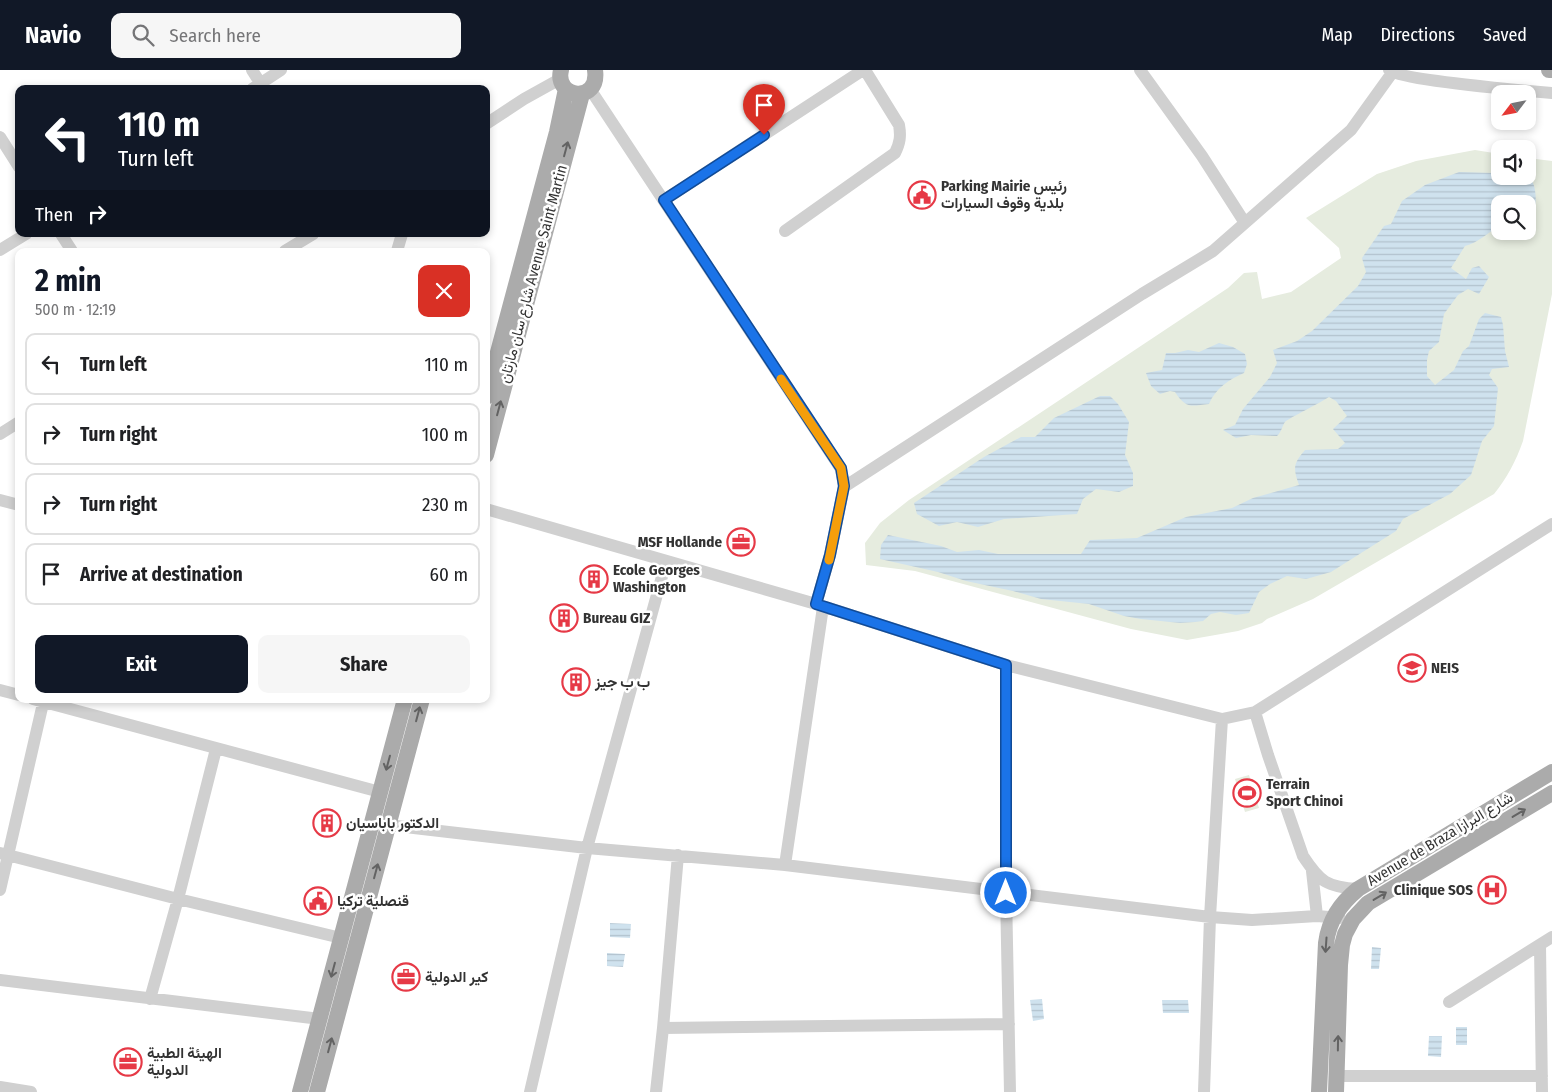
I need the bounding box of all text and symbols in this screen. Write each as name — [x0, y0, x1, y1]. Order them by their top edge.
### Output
search box — [111, 13, 461, 58]
text: Navio — [25, 21, 81, 49]
icon: search — [129, 21, 157, 49]
text: Search here — [169, 24, 261, 47]
text: Map — [1321, 24, 1353, 46]
text: Directions — [1381, 24, 1455, 46]
text: Saved — [1483, 24, 1527, 46]
pin — [743, 84, 785, 135]
north arrow — [1491, 85, 1536, 130]
map controls — [1491, 85, 1536, 240]
icon: arrive — [750, 91, 778, 119]
text: 110 m — [118, 103, 200, 145]
icon: left — [35, 105, 100, 170]
button: sound — [1491, 140, 1536, 185]
one-way arrow — [562, 141, 571, 157]
text: Turn left — [118, 145, 194, 172]
street label: شارع سان مارتان Avenue Saint Martin — [495, 163, 573, 386]
place label: Parking Mairie رئيس بلدية وقوف السيارات — [941, 177, 1067, 212]
public building icon: Parking Mairie رئيس بلدية وقوف السيارات — [907, 180, 937, 210]
button: search — [1491, 195, 1536, 240]
icon: right — [83, 200, 111, 228]
text: Then — [35, 203, 73, 226]
text: 2 min — [35, 263, 102, 299]
button: close — [418, 265, 470, 317]
text: 500 m · 12:19 — [35, 300, 116, 319]
icon: left — [37, 350, 65, 378]
text: Turn left — [80, 353, 147, 376]
text: 110 m — [424, 353, 468, 376]
one-way arrow — [494, 400, 504, 416]
icon: right — [37, 420, 65, 448]
text: Turn right — [80, 423, 157, 446]
text: 100 m — [422, 423, 468, 446]
icon: right — [37, 490, 65, 518]
text: Turn right — [80, 493, 157, 516]
text: 230 m — [422, 493, 468, 516]
office icon: MSF Hollande — [726, 527, 756, 557]
place label: MSF Hollande — [638, 533, 722, 551]
icon: arrive — [37, 560, 65, 588]
place label: Ecole Georges Washington — [613, 561, 700, 596]
text: Arrive at destination — [80, 563, 243, 586]
text: 60 m — [430, 563, 468, 586]
building icon: Ecole Georges Washington — [579, 564, 609, 594]
building icon: Bureau GIZ — [549, 603, 579, 633]
place label: Bureau GIZ — [583, 609, 651, 627]
button: Exit — [35, 635, 248, 693]
button: Share — [258, 635, 470, 693]
school or university icon: NEIS — [1397, 653, 1427, 683]
place label: NEIS — [1431, 659, 1459, 677]
building icon: ب ب جيز — [561, 667, 591, 697]
place label: ب ب جيز — [594, 673, 650, 691]
one-way arrow — [414, 706, 423, 722]
one-way arrow — [383, 754, 392, 770]
place label: Terrain Sport Chinoi — [1266, 775, 1343, 810]
sports icon: Terrain Sport Chinoi — [1232, 778, 1262, 808]
street label: Avenue de Braza شارع البرازا — [1364, 788, 1517, 891]
one-way arrow — [1512, 807, 1526, 817]
building icon: الدكتور باباسيان — [312, 808, 342, 838]
place label: الدكتور باباسيان — [346, 814, 439, 832]
one-way arrow — [372, 863, 381, 879]
position arrow — [979, 866, 1031, 918]
hospital icon: Clinique SOS — [1477, 875, 1507, 905]
place label: Clinique SOS — [1394, 881, 1473, 899]
public building icon: قنصلية تركيا — [303, 886, 333, 916]
one-way arrow — [1372, 891, 1386, 901]
place label: قنصلية تركيا — [337, 892, 409, 910]
one-way arrow — [1322, 937, 1331, 953]
one-way arrow — [328, 962, 337, 978]
office icon: كير الدولية — [391, 962, 421, 992]
place label: كير الدولية — [425, 968, 488, 986]
one-way arrow — [1333, 1036, 1343, 1052]
one-way arrow — [325, 1037, 335, 1053]
place label: الهيئة الطبية الدولية — [147, 1044, 222, 1079]
office icon: الهيئة الطبية الدولية — [113, 1047, 143, 1077]

